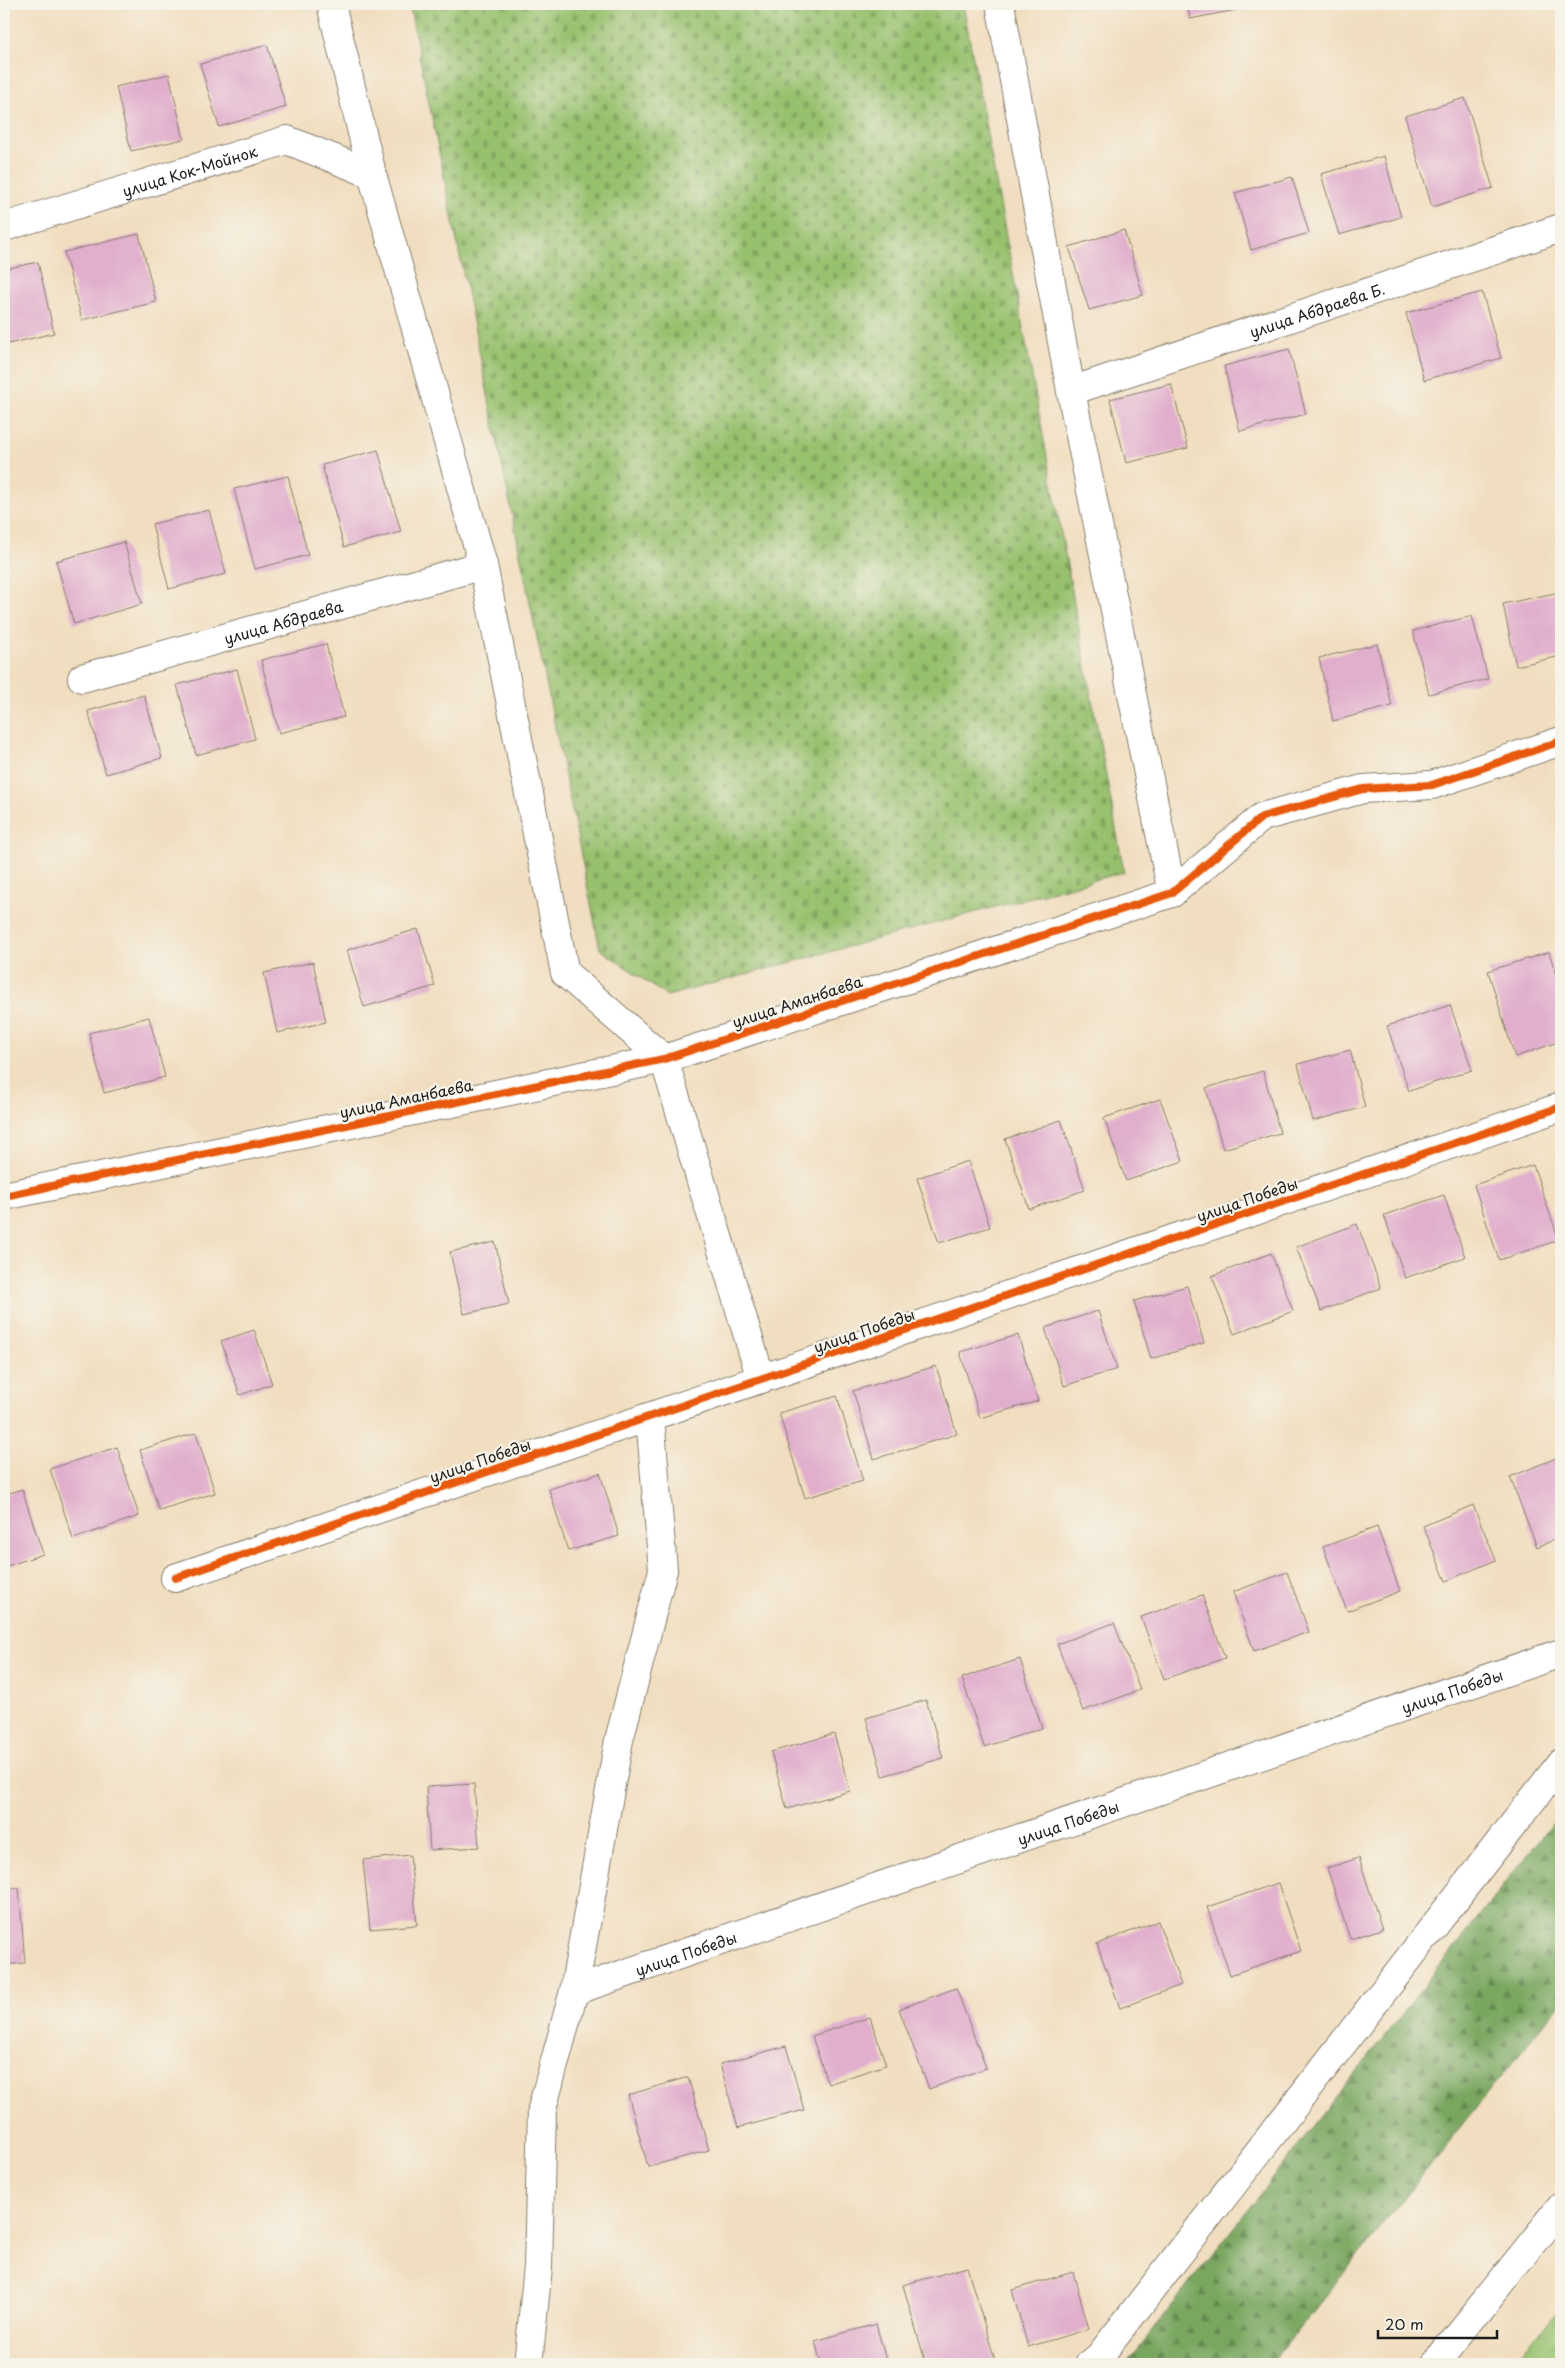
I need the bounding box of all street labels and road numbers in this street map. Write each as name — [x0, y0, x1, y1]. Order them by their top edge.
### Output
street label: улица Кок-Мойнок — [119, 138, 260, 202]
street label: улица Абдраева Б. — [1246, 276, 1387, 342]
street label: улица Абдраева — [221, 593, 346, 649]
street label: улица Аманбаева — [729, 969, 866, 1033]
street label: улица Аманбаева — [337, 1073, 475, 1123]
street label: улица Победы — [1193, 1171, 1301, 1227]
street label: улица Победы — [810, 1302, 918, 1358]
street label: улица Победы — [426, 1432, 534, 1488]
street label: улица Победы — [1398, 1662, 1506, 1718]
street label: улица Победы — [1014, 1794, 1122, 1850]
street label: улица Победы — [632, 1925, 739, 1981]

